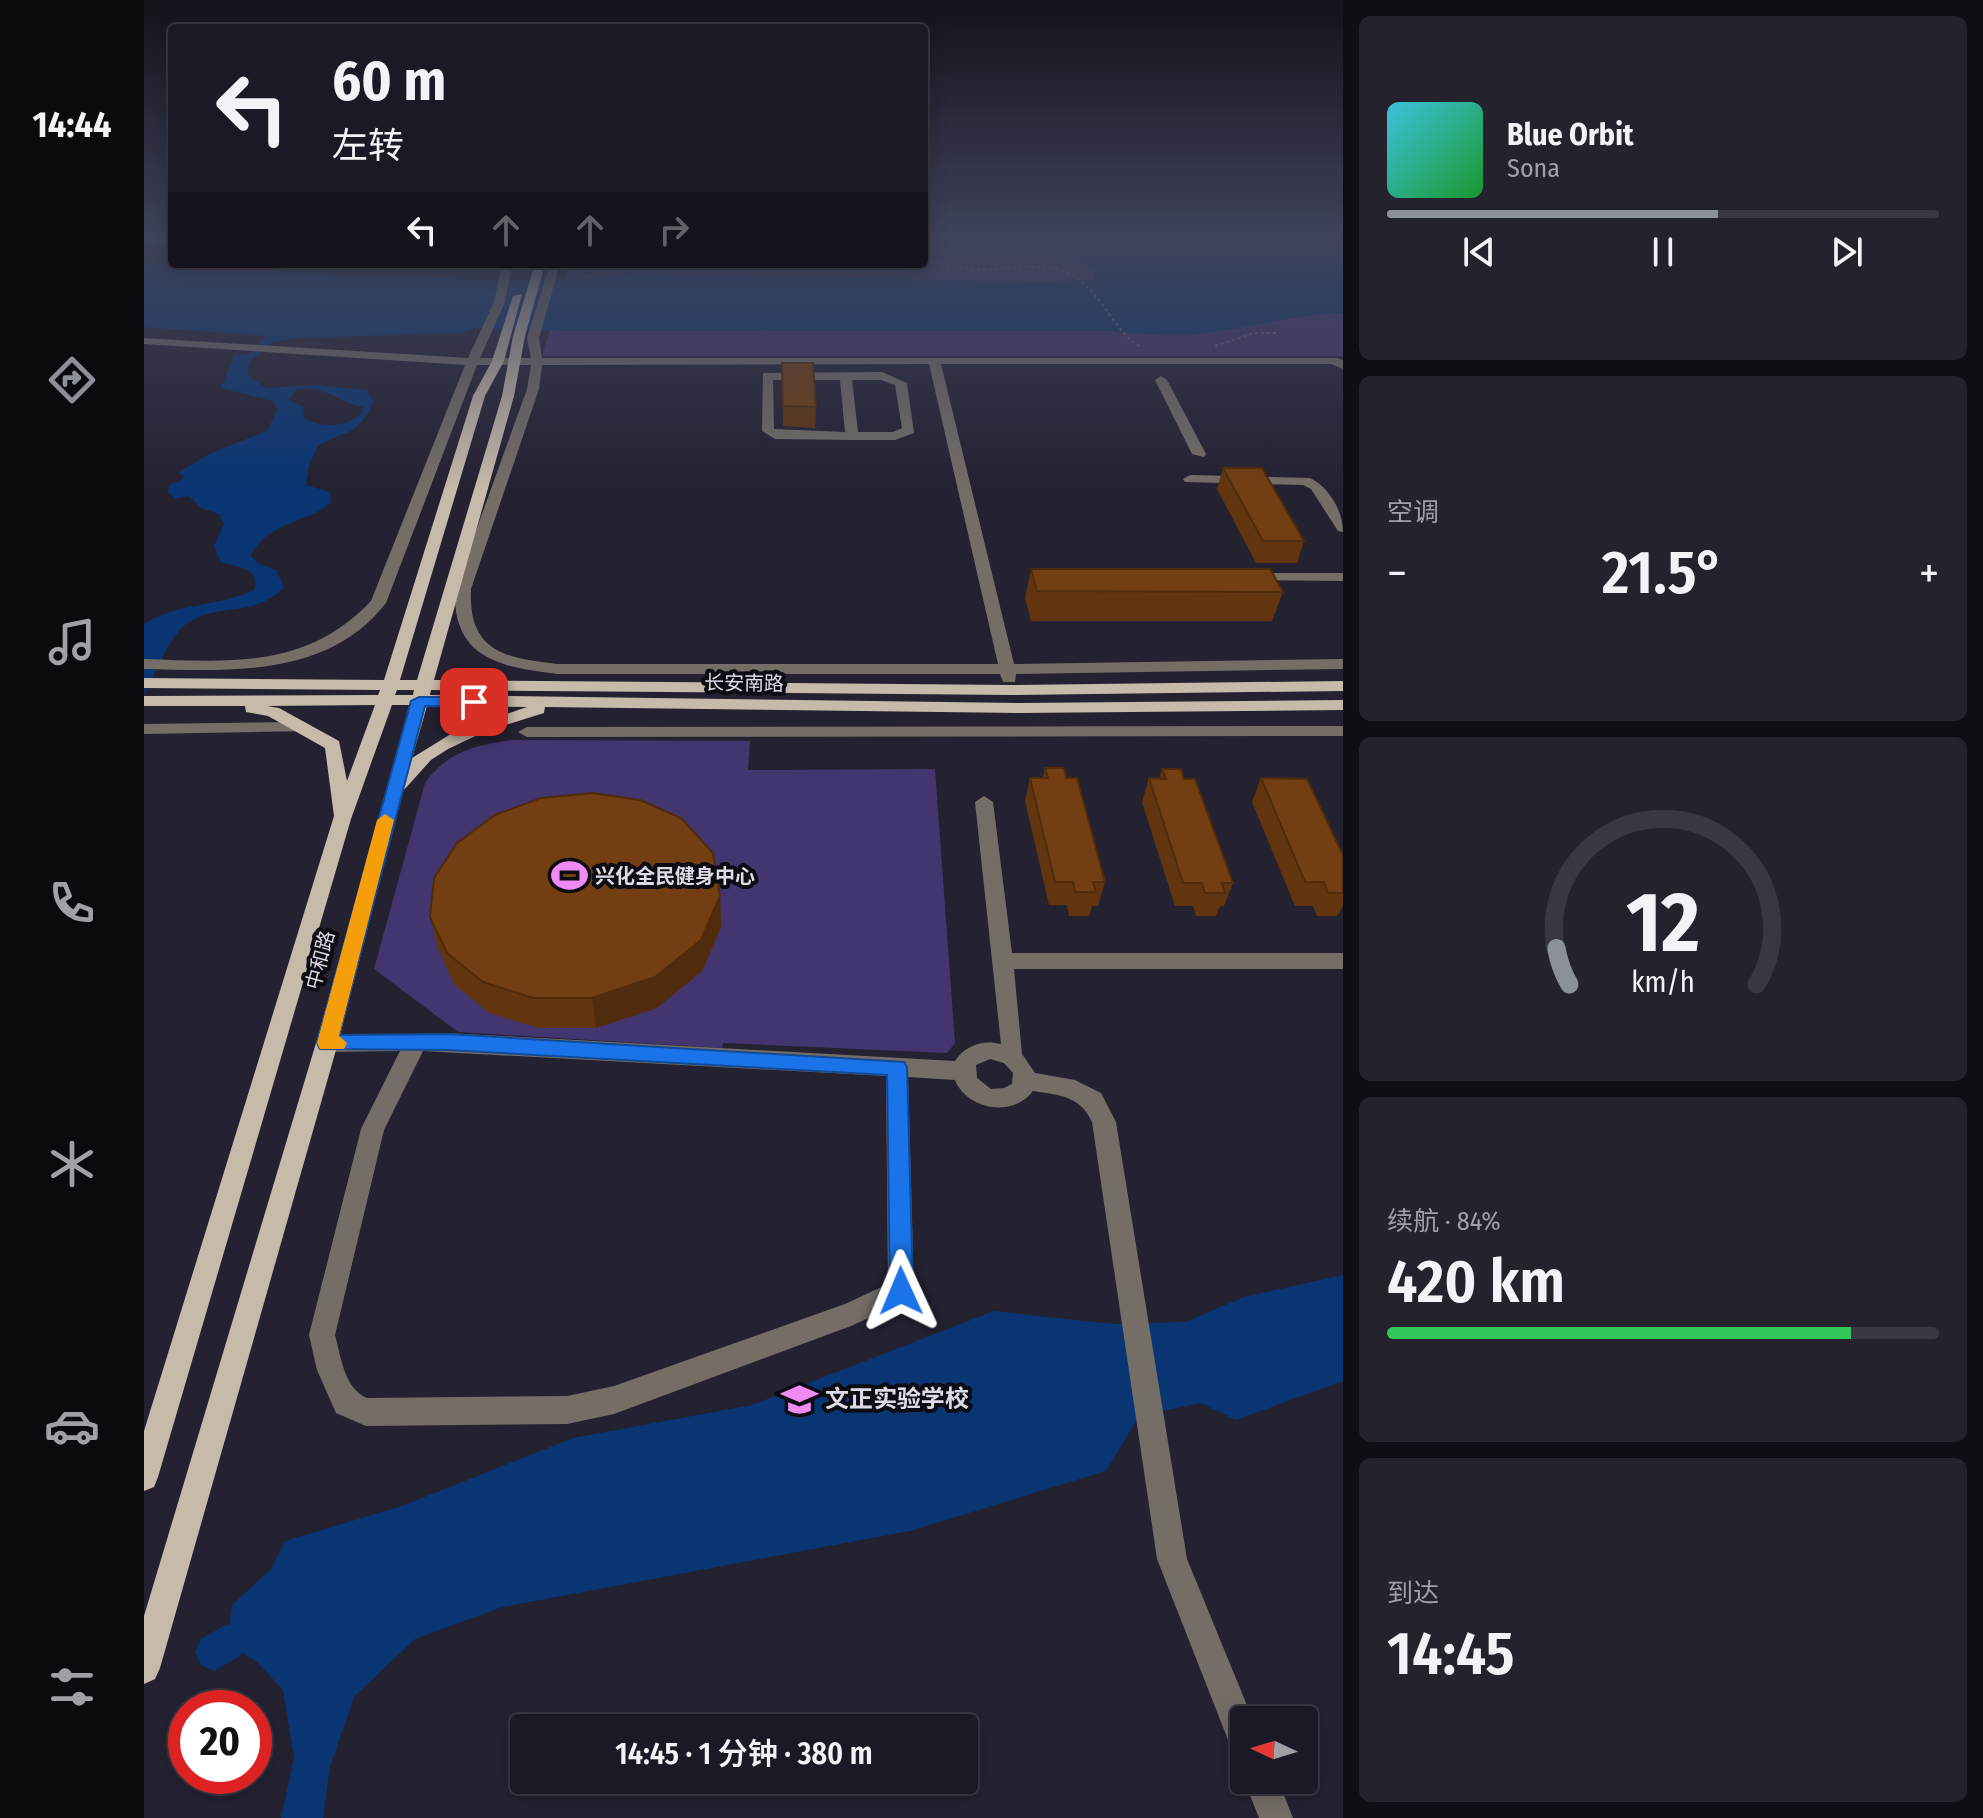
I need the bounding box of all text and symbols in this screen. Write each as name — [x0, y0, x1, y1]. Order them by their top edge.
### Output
text: 60 m — [332, 48, 446, 115]
icon: left — [200, 56, 304, 160]
text: 14:44 — [33, 103, 111, 147]
text: Blue Orbit — [1507, 117, 1633, 153]
text: 左转 — [332, 124, 404, 168]
text: Sona — [1507, 153, 1560, 184]
icon: left — [400, 208, 444, 252]
icon: ahead — [484, 208, 528, 252]
icon: ahead — [568, 208, 612, 252]
icon: right — [652, 208, 696, 252]
icon: previous — [1457, 230, 1501, 274]
icon: pause — [1641, 230, 1685, 274]
icon: next — [1825, 230, 1869, 274]
icon: directions — [44, 352, 100, 408]
text: 空调 — [1387, 497, 1439, 528]
text: 21.5° — [1602, 537, 1724, 609]
text: − — [1387, 547, 1407, 600]
text: + — [1919, 547, 1939, 600]
icon: music — [44, 614, 100, 670]
pin — [440, 668, 508, 736]
street label: 长安南路 — [704, 670, 784, 696]
icon: arrive — [452, 680, 496, 724]
sports icon: 兴化全民健身中心 — [550, 857, 588, 895]
place label: 兴化全民健身中心 — [595, 864, 755, 888]
text: 12 — [1626, 873, 1700, 973]
icon: phone — [44, 875, 100, 931]
street label: 中和路 — [301, 928, 339, 992]
text: km/h — [1631, 965, 1695, 1000]
icon: climate — [44, 1136, 100, 1192]
text: 续航 · 84% — [1387, 1206, 1501, 1237]
text: 420 km — [1387, 1246, 1565, 1318]
position arrow — [859, 1249, 943, 1333]
school or university icon: 文正实验学校 — [780, 1380, 818, 1418]
place label: 文正实验学校 — [825, 1385, 969, 1413]
icon: car — [44, 1398, 100, 1454]
text: 到达 — [1387, 1578, 1439, 1609]
text: 14:45 — [1387, 1618, 1515, 1690]
icon: filters — [44, 1659, 100, 1715]
speed limit sign: 20 — [168, 1690, 272, 1794]
north arrow — [1230, 1706, 1318, 1794]
map controls — [1230, 1706, 1318, 1794]
text: 14:45 · 1 分钟 · 380 m — [615, 1736, 873, 1772]

